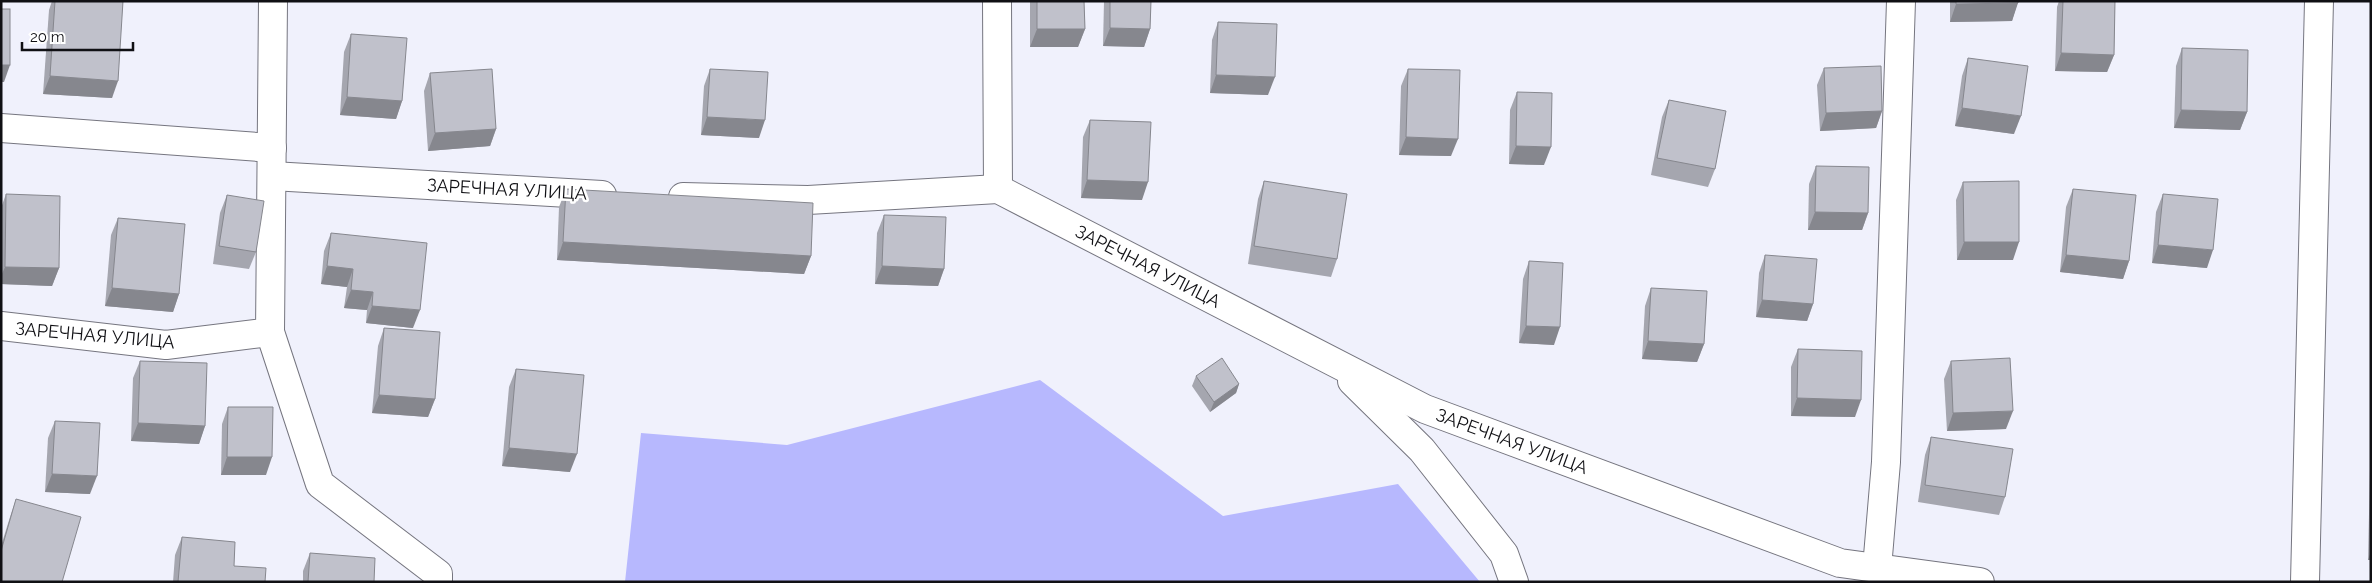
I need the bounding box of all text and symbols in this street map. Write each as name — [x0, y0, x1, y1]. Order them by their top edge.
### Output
scale bar — [22, 20, 134, 52]
text: 20 m — [30, 28, 65, 46]
street label: ЗАРЕЧНАЯ УЛИЦА — [426, 174, 588, 204]
street label: ЗАРЕЧНАЯ УЛИЦА — [1072, 220, 1224, 312]
street label: ЗАРЕЧНАЯ УЛИЦА — [14, 318, 176, 352]
street label: ЗАРЕЧНАЯ УЛИЦА — [1433, 404, 1591, 478]

